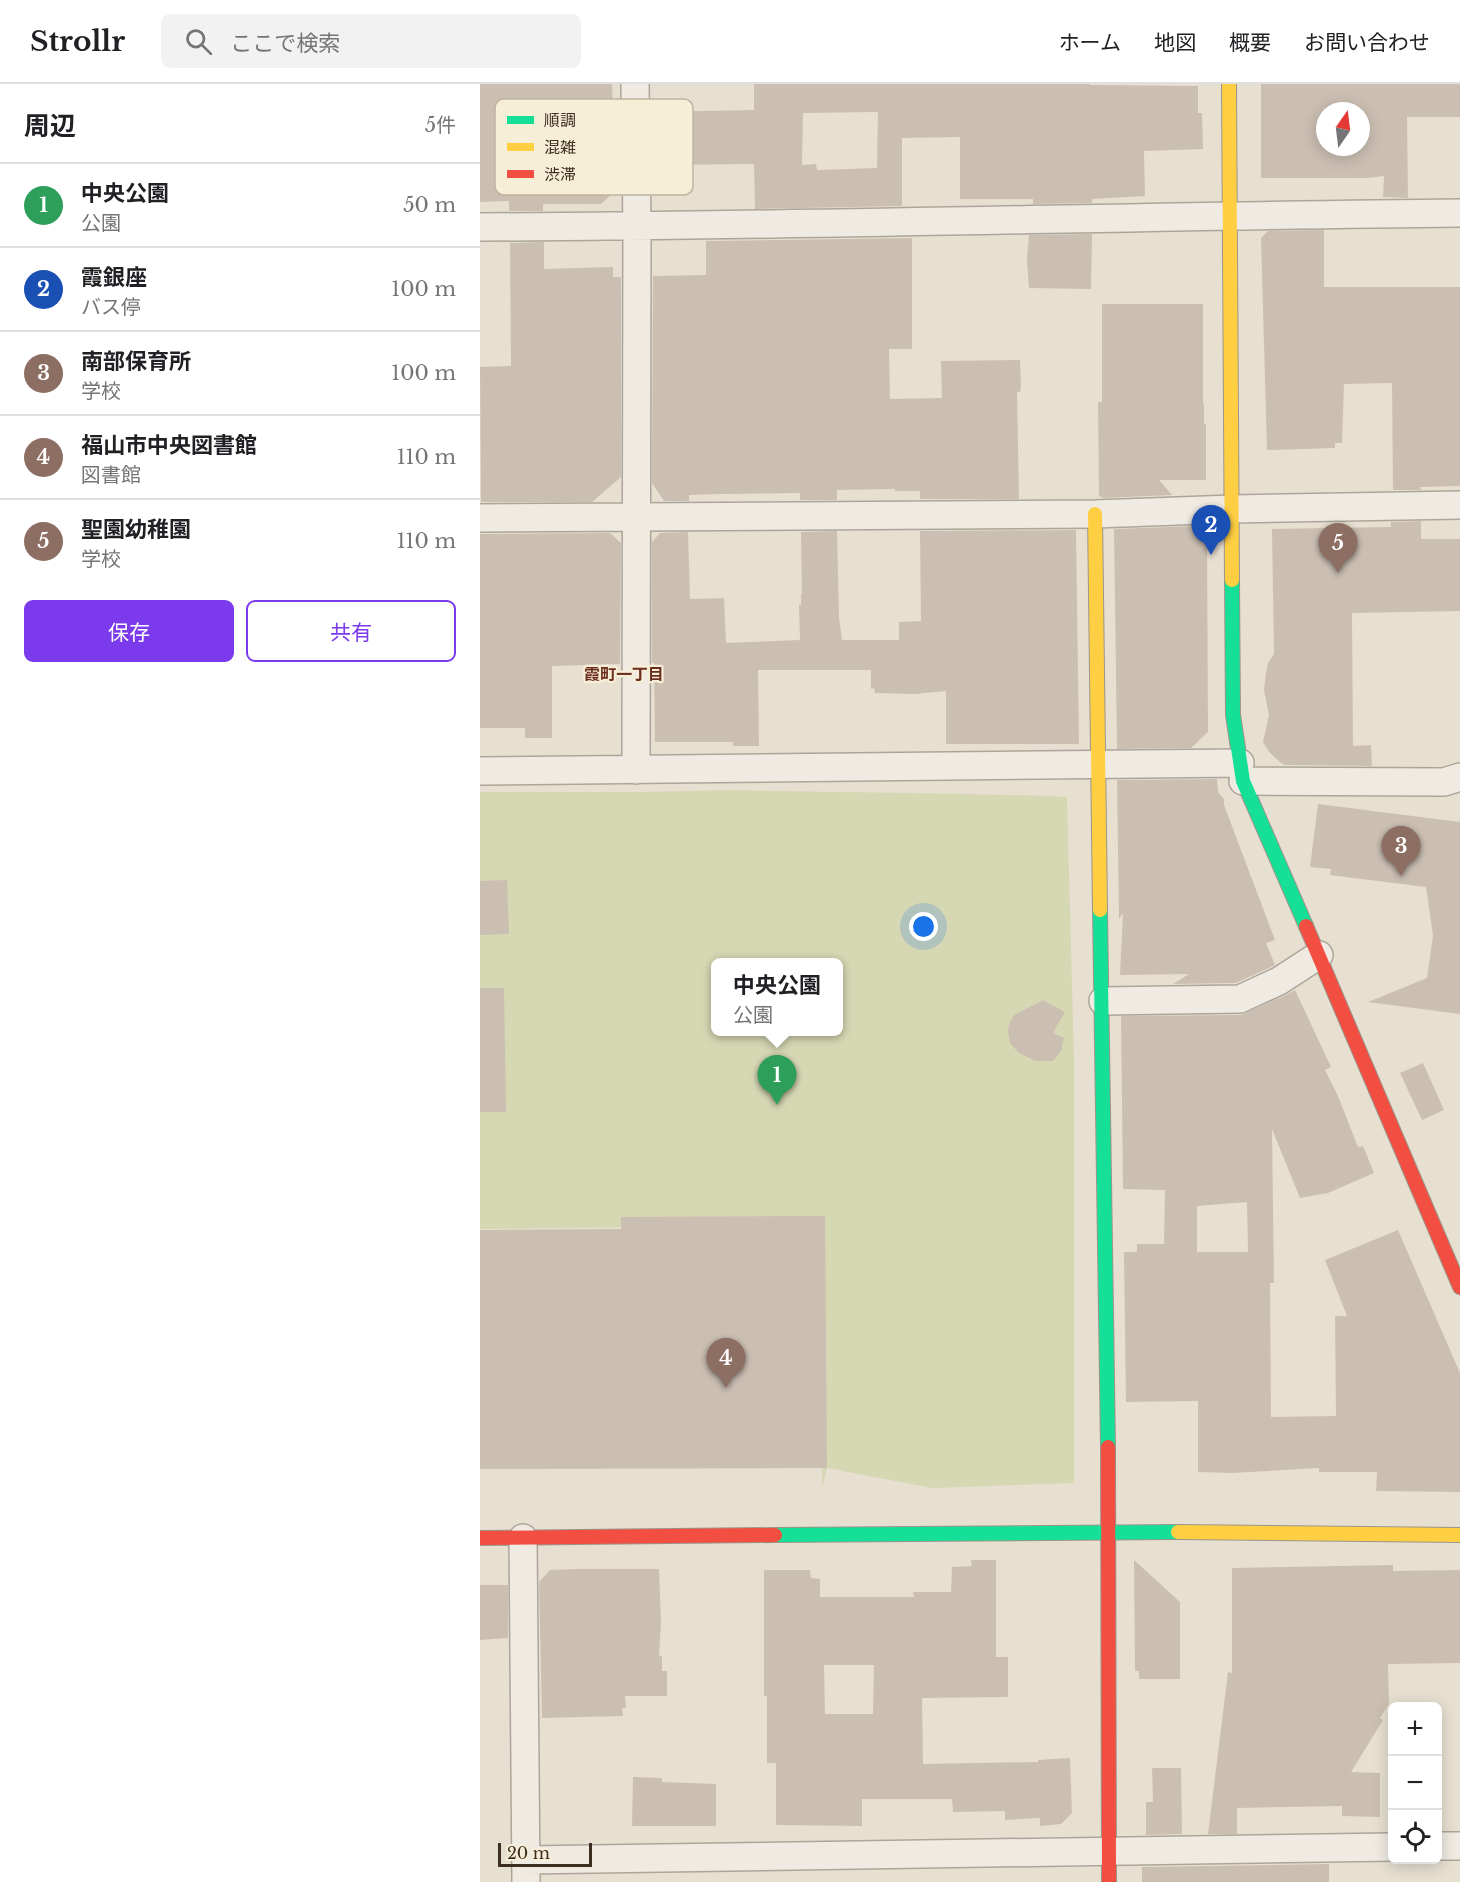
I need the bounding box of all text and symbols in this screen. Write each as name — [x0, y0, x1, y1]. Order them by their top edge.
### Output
search box — [161, 14, 581, 68]
text: Strollr — [30, 24, 125, 59]
icon: search — [182, 25, 215, 58]
text: ここで検索 — [230, 30, 340, 57]
text: ホーム — [1059, 30, 1121, 56]
text: 地図 — [1154, 30, 1196, 56]
text: 概要 — [1229, 30, 1271, 56]
text: お問い合わせ — [1304, 30, 1430, 56]
legend — [495, 99, 693, 195]
north arrow — [1316, 102, 1370, 156]
text: 周辺 — [24, 110, 76, 142]
text: 順調 — [544, 110, 576, 130]
text: 5件 — [425, 113, 456, 137]
text: 混雑 — [544, 137, 576, 157]
text: 渋滞 — [544, 164, 576, 184]
text: 中央公園 — [81, 180, 169, 207]
text: 1 — [39, 193, 48, 217]
text: 50 m — [403, 193, 456, 217]
text: 公園 — [81, 211, 121, 235]
text: 霞銀座 — [81, 264, 147, 291]
text: 2 — [37, 277, 50, 301]
text: 100 m — [391, 277, 456, 301]
text: バス停 — [81, 295, 141, 319]
text: 南部保育所 — [81, 348, 191, 375]
text: 3 — [37, 361, 50, 385]
text: 100 m — [391, 361, 456, 385]
text: 学校 — [81, 379, 121, 403]
text: 福山市中央図書館 — [81, 432, 257, 459]
text: 4 — [37, 445, 50, 469]
text: 110 m — [397, 445, 456, 469]
text: 図書館 — [81, 463, 141, 487]
pin: 2 — [1192, 506, 1230, 555]
text: 聖園幼稚園 — [81, 516, 191, 543]
pin: 5 — [1318, 524, 1358, 573]
text: 5 — [38, 529, 49, 553]
text: 110 m — [397, 529, 456, 553]
text: 学校 — [81, 547, 121, 571]
button: 保存 — [24, 600, 234, 662]
button: 共有 — [246, 600, 456, 662]
district label: 霞町一丁目 — [584, 664, 664, 684]
pin: 3 — [1382, 826, 1420, 876]
your location — [909, 912, 938, 941]
popup — [711, 958, 843, 1036]
text: 中央公園 — [733, 972, 821, 999]
text: 公園 — [733, 1003, 773, 1027]
pin: 1 — [758, 1056, 796, 1105]
pin: 4 — [706, 1338, 746, 1388]
map controls — [1388, 1702, 1442, 1864]
button: + — [1388, 1702, 1442, 1756]
button: − — [1388, 1756, 1442, 1810]
button: locate — [1388, 1810, 1442, 1864]
scale bar — [498, 1840, 592, 1868]
text: 20 m — [507, 1843, 550, 1863]

